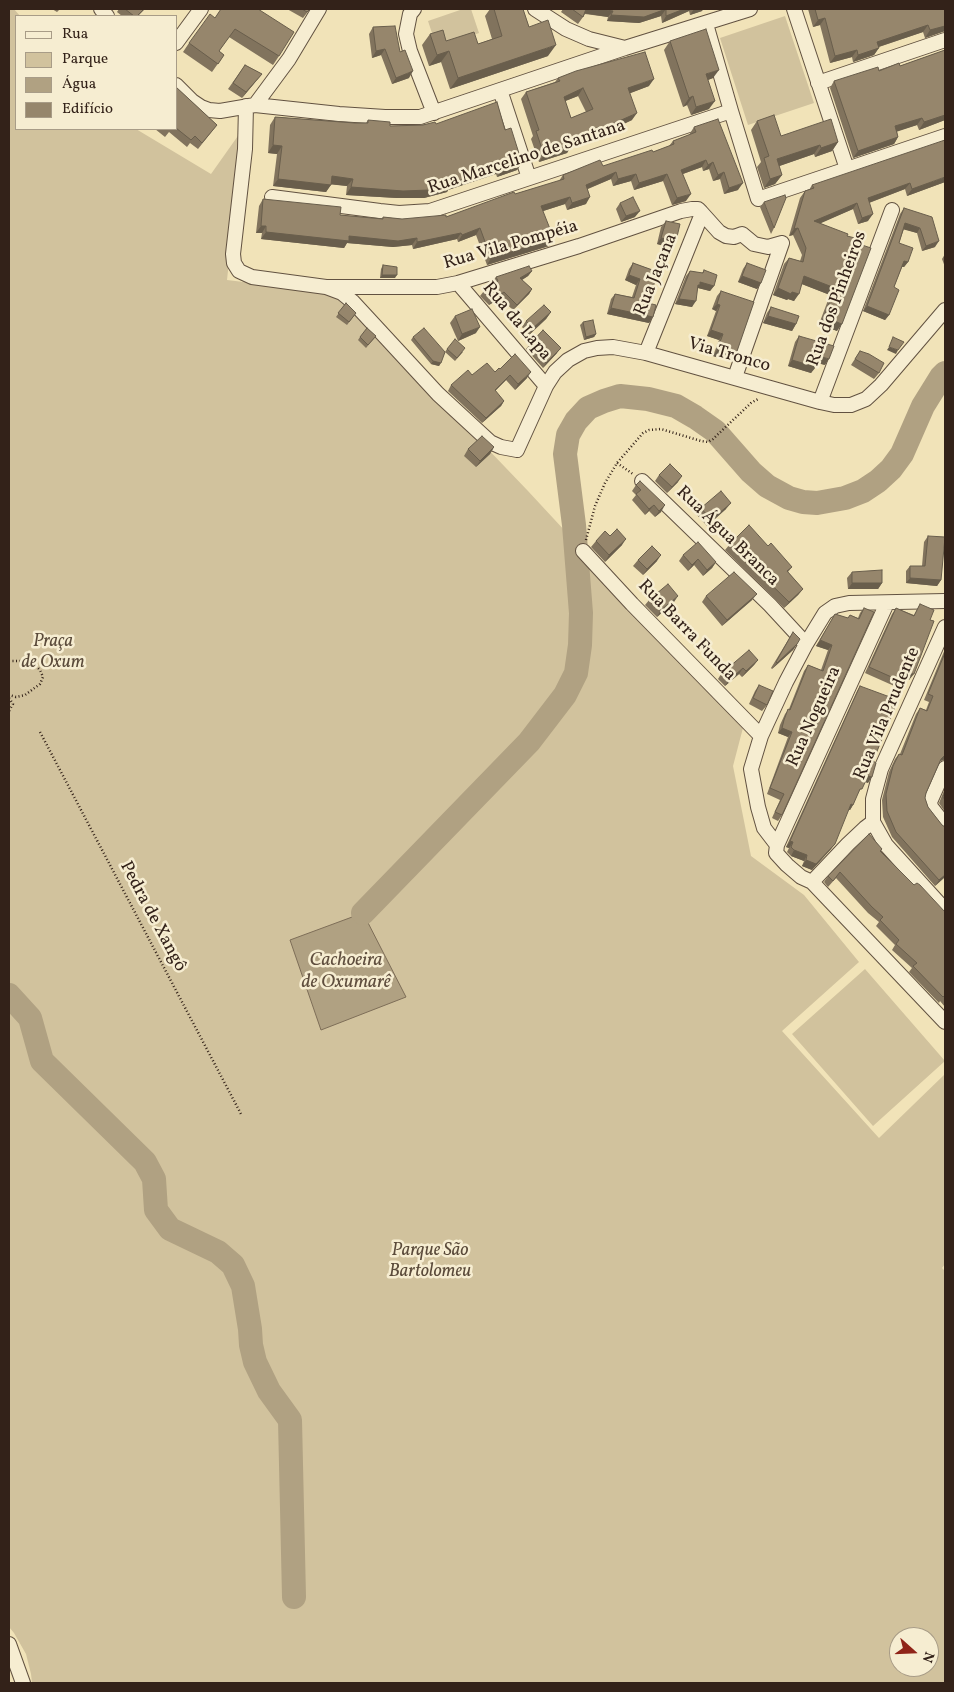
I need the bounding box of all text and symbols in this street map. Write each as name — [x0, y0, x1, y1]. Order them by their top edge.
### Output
legend — [15, 15, 178, 130]
text: Rua — [62, 24, 88, 45]
text: Parque — [62, 49, 108, 70]
text: Água — [62, 74, 96, 95]
text: Edifício — [62, 99, 113, 120]
street label: Rua Marcelino de Santana — [425, 116, 629, 200]
street label: Rua Vila Pompéia — [441, 217, 581, 275]
street label: Rua dos Pinheiros — [804, 229, 872, 369]
street label: Rua Jaçana — [631, 231, 683, 319]
street label: Rua da Lapa — [477, 278, 555, 366]
street label: Via Tronco — [685, 334, 773, 378]
street label: Rua Água Branca — [671, 482, 783, 592]
street label: Rua Barra Funda — [632, 576, 740, 686]
park label: Praça de Oxum — [21, 632, 85, 674]
street label: Rua Vila Prudente — [850, 644, 926, 784]
street label: Rua Nogueira — [783, 663, 847, 771]
street label: Pedra de Xangô — [114, 858, 190, 976]
water label: Cachoeira de Oxumarê — [301, 951, 391, 995]
park label: Parque São Bartolomeu — [389, 1241, 471, 1284]
north arrow — [889, 1627, 939, 1677]
text: N — [917, 1649, 938, 1665]

